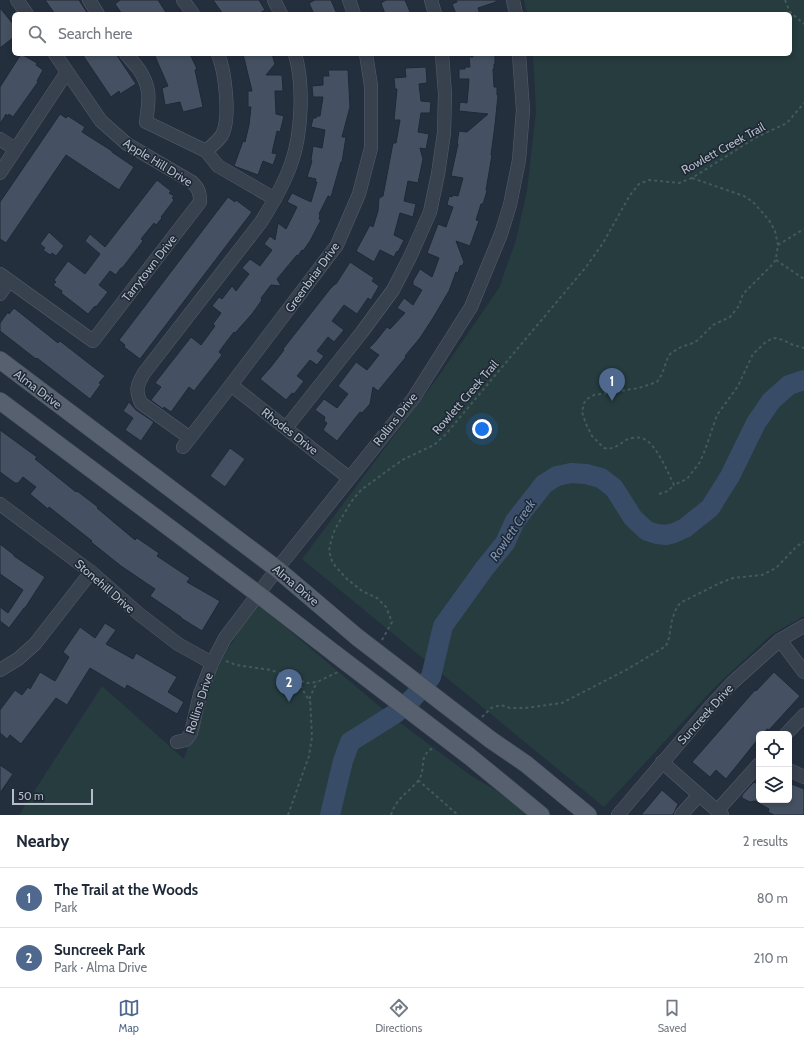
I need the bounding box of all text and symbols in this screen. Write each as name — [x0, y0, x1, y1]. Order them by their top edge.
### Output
search box — [12, 12, 792, 56]
icon: search — [26, 23, 48, 45]
text: Search here — [58, 25, 133, 43]
street label: Rowlett Creek Trail — [678, 119, 768, 177]
street label: Apple Hill Drive — [121, 135, 195, 189]
street label: Tarrytown Drive — [118, 232, 180, 304]
street label: Greenbriar Drive — [282, 239, 342, 315]
street label: Rowlett Creek Trail — [429, 357, 501, 437]
street label: Alma Drive — [11, 366, 65, 412]
pin: 1 — [599, 368, 625, 401]
street label: Rollins Drive — [370, 390, 420, 448]
street label: Rhodes Drive — [259, 404, 321, 458]
your location — [472, 419, 492, 439]
water label: Rowlett Creek — [486, 496, 539, 564]
street label: Stonehill Drive — [72, 556, 138, 616]
street label: Alma Drive — [270, 561, 322, 609]
pin: 2 — [276, 669, 302, 702]
street label: Rollins Drive — [182, 671, 216, 735]
street label: Suncreek Drive — [674, 681, 736, 747]
map controls — [756, 731, 792, 803]
button: locate — [756, 731, 792, 767]
button: layers — [756, 767, 792, 803]
scale bar — [12, 787, 93, 806]
text: 50 m — [18, 789, 44, 803]
text: Nearby — [16, 831, 69, 851]
text: 2 results — [743, 833, 788, 849]
text: The Trail at the Woods — [54, 881, 198, 899]
text: 1 — [27, 890, 31, 906]
text: 80 m — [757, 890, 788, 906]
text: Park — [54, 899, 77, 915]
text: Suncreek Park — [54, 941, 145, 959]
text: 2 — [26, 950, 32, 966]
text: 210 m — [754, 950, 788, 966]
text: Park · Alma Drive — [54, 959, 147, 975]
tab: Map — [118, 997, 140, 1035]
tab: Directions — [375, 997, 422, 1035]
tab: Saved — [658, 997, 686, 1035]

